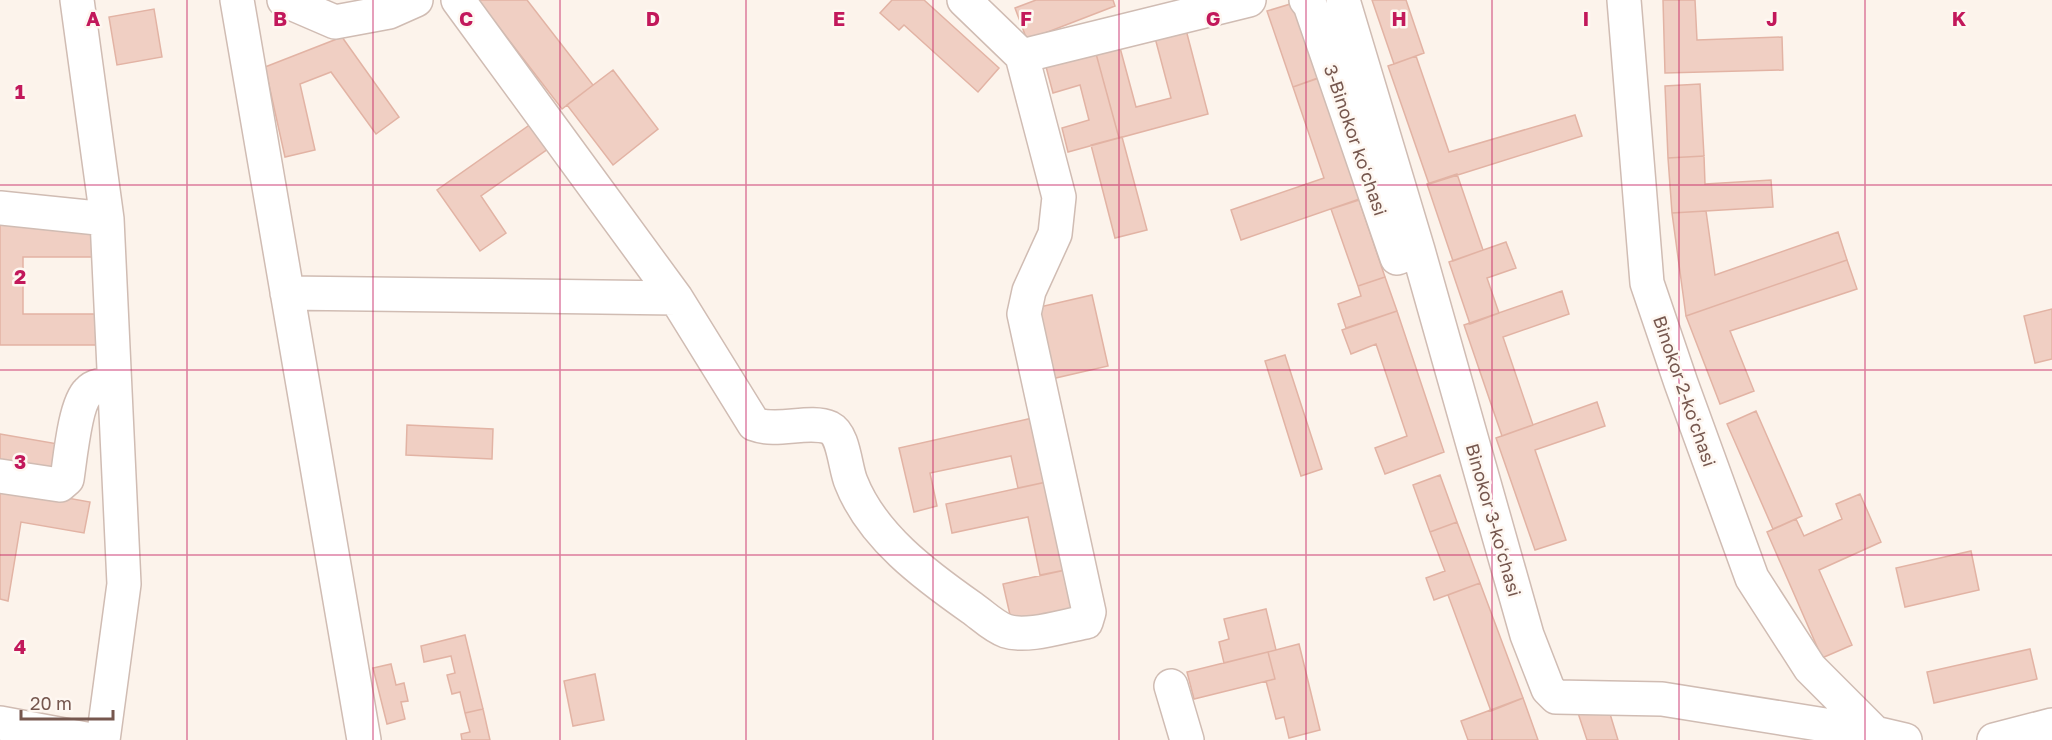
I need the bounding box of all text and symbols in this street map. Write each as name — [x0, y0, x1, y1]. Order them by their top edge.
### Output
text: A — [86, 6, 100, 30]
text: B — [273, 6, 287, 30]
text: C — [459, 6, 473, 30]
text: D — [646, 6, 660, 30]
text: E — [833, 6, 845, 30]
text: F — [1020, 6, 1032, 30]
text: G — [1206, 6, 1220, 30]
text: H — [1391, 6, 1407, 30]
text: I — [1583, 6, 1589, 30]
text: J — [1766, 6, 1778, 30]
text: K — [1952, 6, 1967, 30]
street label: 3-Binokor koʻchasi — [1320, 62, 1392, 218]
text: 1 — [15, 79, 25, 103]
text: 2 — [14, 264, 26, 288]
street label: Binokor 2-koʻchasi — [1649, 313, 1721, 469]
street label: Binokor 3-koʻchasi — [1462, 441, 1526, 599]
text: 3 — [14, 449, 26, 473]
text: 4 — [14, 634, 26, 658]
scale bar — [21, 683, 112, 721]
text: 20 m — [30, 692, 72, 714]

